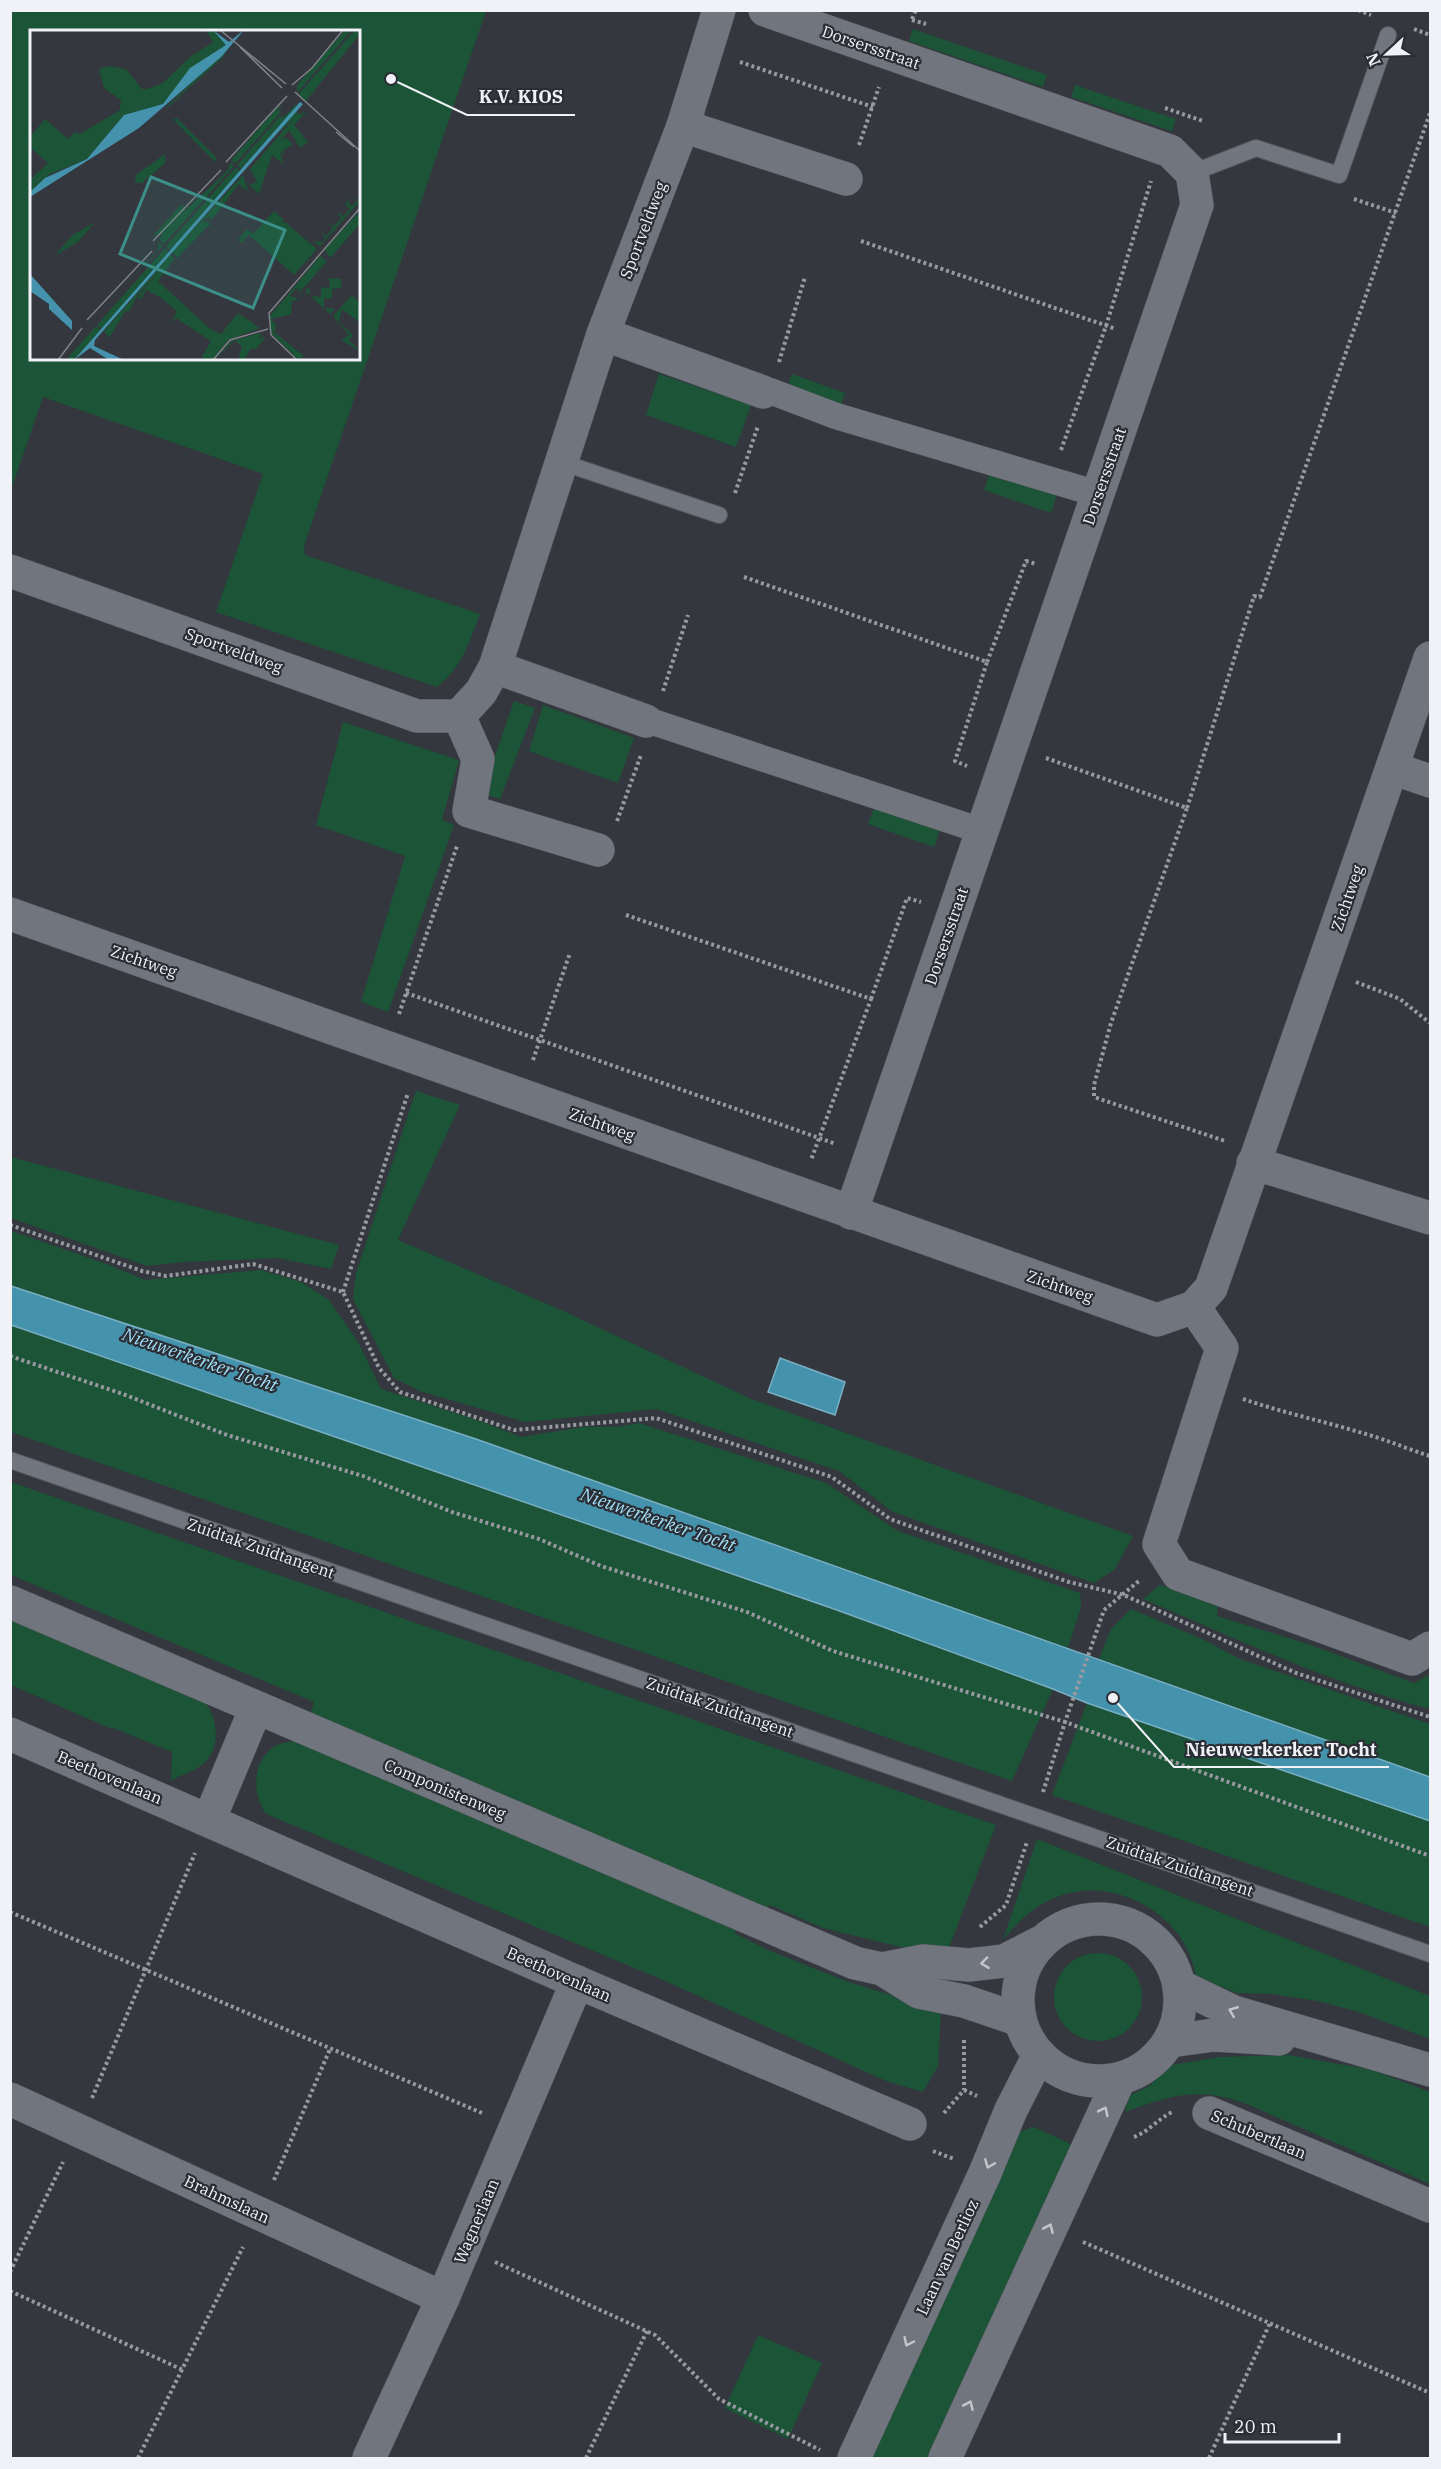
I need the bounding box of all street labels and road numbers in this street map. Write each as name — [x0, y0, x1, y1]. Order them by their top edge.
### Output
street label: Dorsersstraat — [820, 21, 923, 73]
street label: Sportveldweg — [615, 178, 671, 281]
street label: Dorsersstraat — [1078, 424, 1130, 527]
street label: Sportveldweg — [183, 623, 286, 677]
street label: Zichtweg — [1326, 862, 1368, 934]
street label: Dorsersstraat — [920, 884, 972, 987]
street label: Zichtweg — [108, 940, 180, 982]
street label: Zichtweg — [566, 1103, 638, 1145]
street label: Zichtweg — [1024, 1265, 1096, 1307]
street label: Zuidtak Zuidtangent — [185, 1513, 338, 1583]
street label: Zuidtak Zuidtangent — [644, 1672, 797, 1742]
street label: Beethovenlaan — [55, 1746, 165, 1808]
street label: Componistenweg — [381, 1754, 509, 1824]
street label: Zuidtak Zuidtangent — [1104, 1831, 1257, 1901]
street label: Beethovenlaan — [504, 1942, 614, 2006]
street label: Schubertlaan — [1208, 2105, 1310, 2163]
street label: Brahmslaan — [181, 2170, 273, 2228]
street label: Wagnerlaan — [449, 2176, 503, 2266]
street label: Laan van Berlioz — [911, 2196, 983, 2318]

